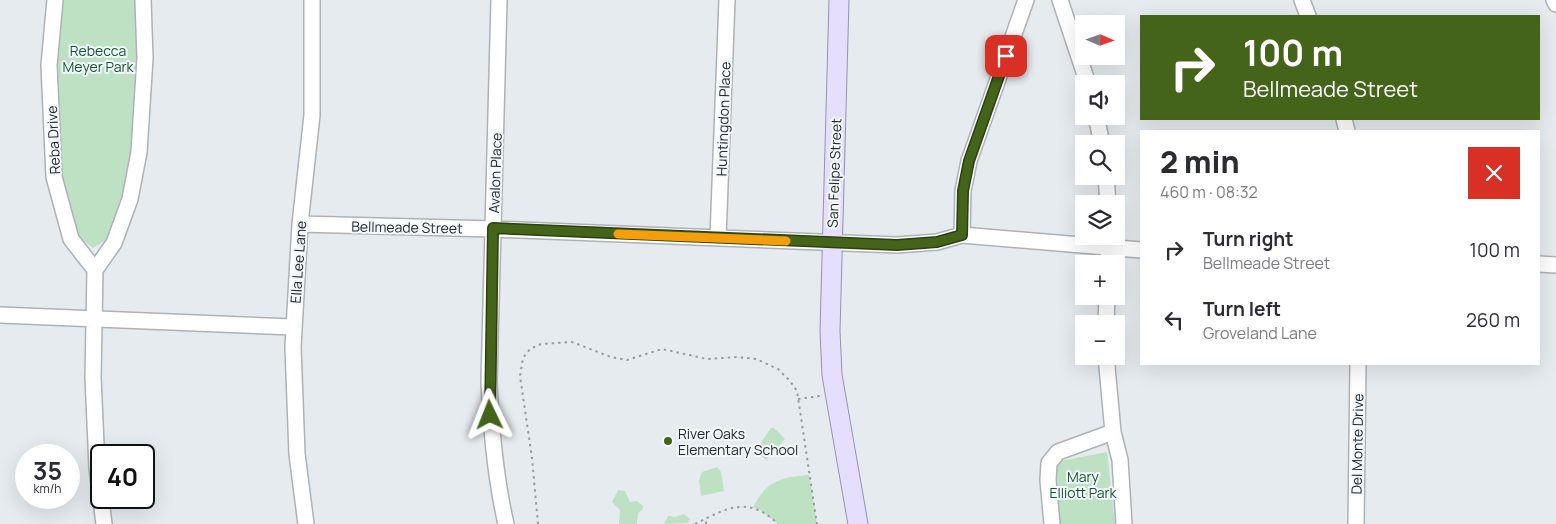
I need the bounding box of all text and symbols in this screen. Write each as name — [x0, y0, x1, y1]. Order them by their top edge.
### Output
north arrow — [1075, 15, 1125, 65]
map controls — [1075, 15, 1125, 365]
text: 100 m — [1243, 29, 1343, 77]
pin — [985, 35, 1027, 77]
icon: right — [1160, 35, 1225, 100]
park label: Rebecca Meyer Park — [63, 41, 134, 76]
icon: arrive — [992, 42, 1020, 70]
street label: Huntingdon Place — [712, 61, 734, 177]
text: Bellmeade Street — [1243, 74, 1418, 104]
button: sound — [1075, 75, 1125, 125]
street label: Reba Drive — [42, 105, 64, 175]
street label: San Felipe Street — [823, 118, 845, 228]
street label: Avalon Place — [484, 132, 506, 214]
button: search — [1075, 135, 1125, 185]
text: 2 min — [1160, 141, 1240, 182]
button: close — [1468, 147, 1520, 199]
text: 460 m · 08:32 — [1160, 181, 1258, 203]
button: layers — [1075, 195, 1125, 245]
street label: Bellmeade Street — [351, 217, 463, 237]
street label: Ella Lee Lane — [286, 220, 310, 304]
text: Turn right — [1203, 226, 1293, 252]
icon: right — [1160, 236, 1188, 264]
text: 100 m — [1469, 237, 1520, 263]
text: Bellmeade Street — [1203, 252, 1330, 274]
button: + — [1075, 255, 1125, 305]
text: Turn left — [1203, 296, 1281, 322]
icon: left — [1160, 306, 1188, 334]
text: 260 m — [1466, 307, 1520, 333]
button: − — [1075, 315, 1125, 365]
text: Groveland Lane — [1203, 322, 1317, 344]
position arrow — [463, 388, 515, 440]
street label: Del Monte Drive — [1347, 393, 1367, 495]
place label: River Oaks Elementary School — [678, 424, 798, 459]
marker: River Oaks Elementary School — [662, 435, 674, 447]
speed limit sign: 40 — [90, 444, 155, 509]
text: 35 — [33, 453, 62, 488]
park label: Mary Elliott Park — [1049, 467, 1118, 502]
text: km/h — [34, 480, 61, 497]

